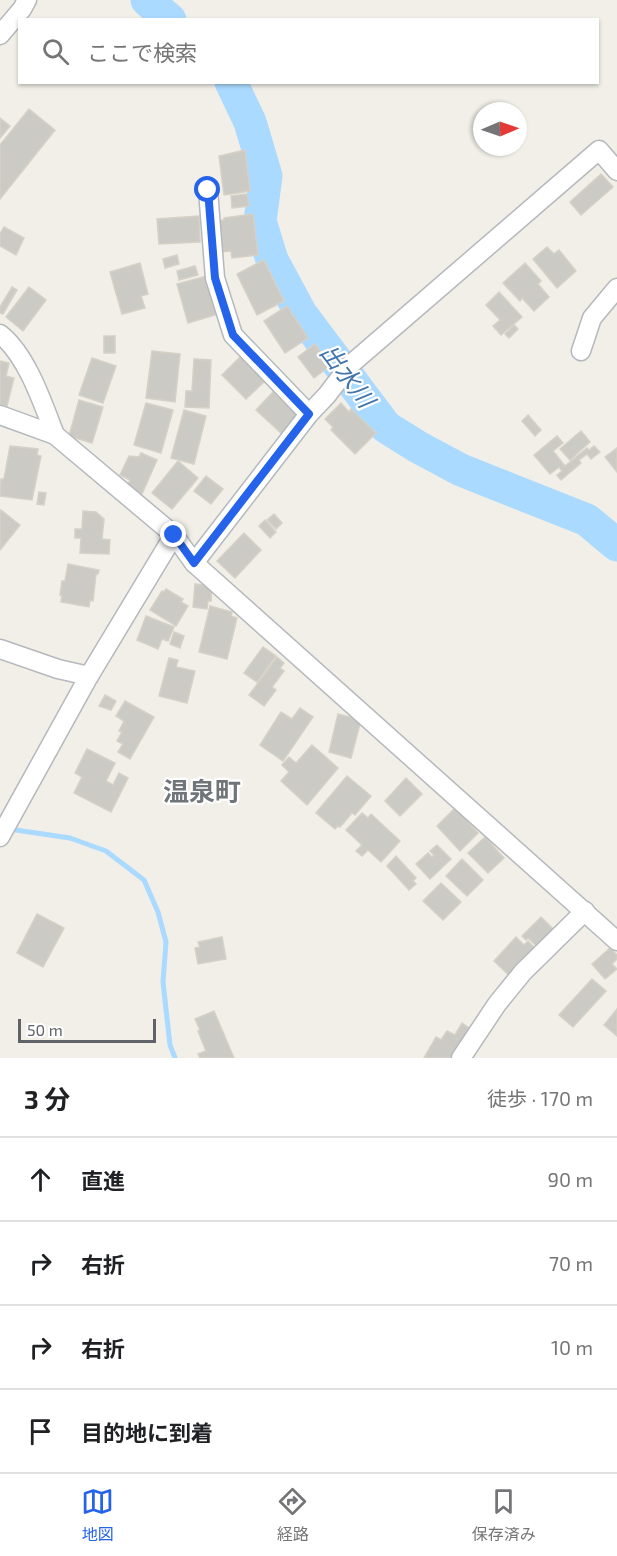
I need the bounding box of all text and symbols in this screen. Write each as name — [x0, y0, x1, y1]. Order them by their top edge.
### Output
search box — [18, 18, 599, 84]
icon: search — [39, 35, 72, 68]
text: ここで検索 — [87, 39, 197, 65]
north arrow — [473, 102, 527, 156]
route start — [194, 176, 220, 202]
water label: 出水川 — [315, 338, 383, 415]
route end — [160, 521, 186, 547]
district label: 温泉町 — [163, 775, 241, 806]
scale bar — [18, 1016, 156, 1044]
text: 50 m — [27, 1020, 63, 1039]
text: 3 分 — [24, 1083, 70, 1114]
text: 徒歩 · 170 m — [487, 1086, 593, 1110]
icon: ahead — [24, 1163, 57, 1196]
text: 直進 — [81, 1167, 125, 1193]
text: 90 m — [548, 1167, 593, 1191]
icon: right — [24, 1247, 57, 1280]
text: 右折 — [81, 1251, 125, 1277]
text: 70 m — [549, 1251, 593, 1275]
icon: right — [24, 1331, 57, 1364]
text: 右折 — [81, 1335, 125, 1361]
text: 10 m — [551, 1335, 593, 1359]
icon: arrive — [24, 1415, 57, 1448]
text: 目的地に到着 — [81, 1419, 213, 1445]
tab: 地図 — [81, 1485, 114, 1545]
tab: 経路 — [276, 1485, 309, 1545]
tab: 保存済み — [472, 1485, 536, 1545]

